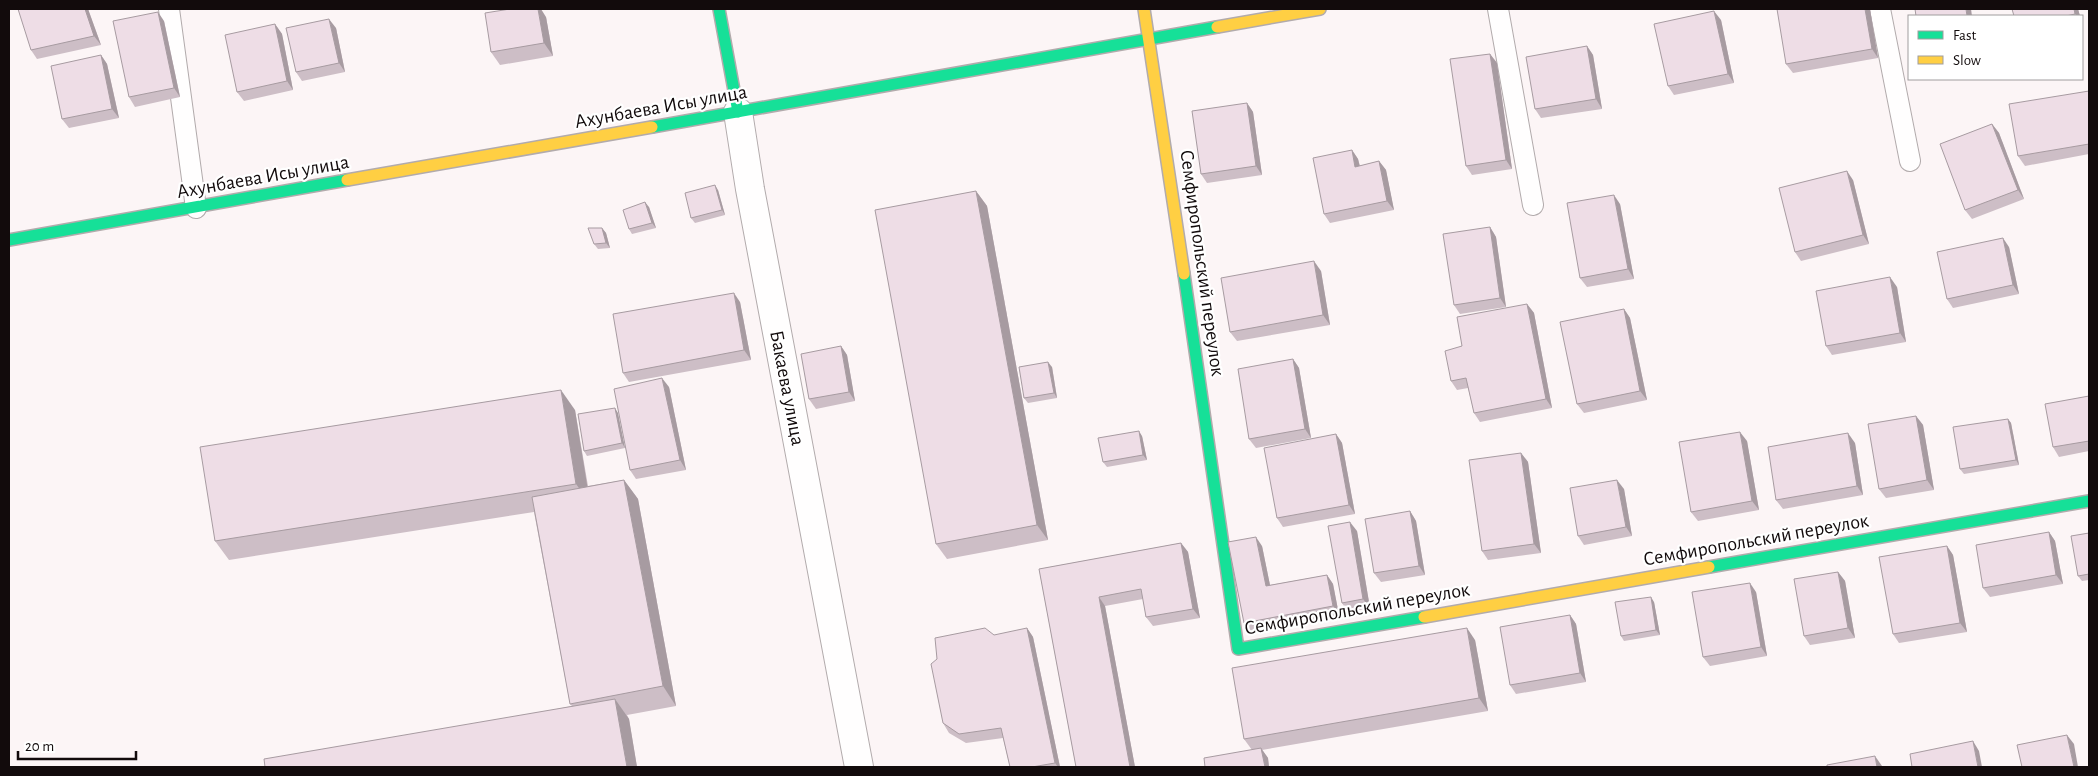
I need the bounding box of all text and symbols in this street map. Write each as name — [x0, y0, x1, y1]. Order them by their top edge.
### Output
legend — [1908, 15, 2083, 80]
text: Fast — [1953, 28, 1977, 43]
text: Slow — [1953, 53, 1981, 68]
street label: Ахунбаева Исы улица — [573, 82, 749, 132]
street label: Семфиропольский переулок — [1176, 149, 1228, 377]
street label: Ахунбаева Исы улица — [175, 152, 351, 202]
street label: Бакаева улица — [766, 329, 808, 447]
street label: Семфиропольский переулок — [1642, 510, 1870, 570]
street label: Семфиропольский переулок — [1243, 579, 1471, 639]
scale bar — [18, 728, 135, 760]
text: 20 m — [25, 739, 54, 754]

